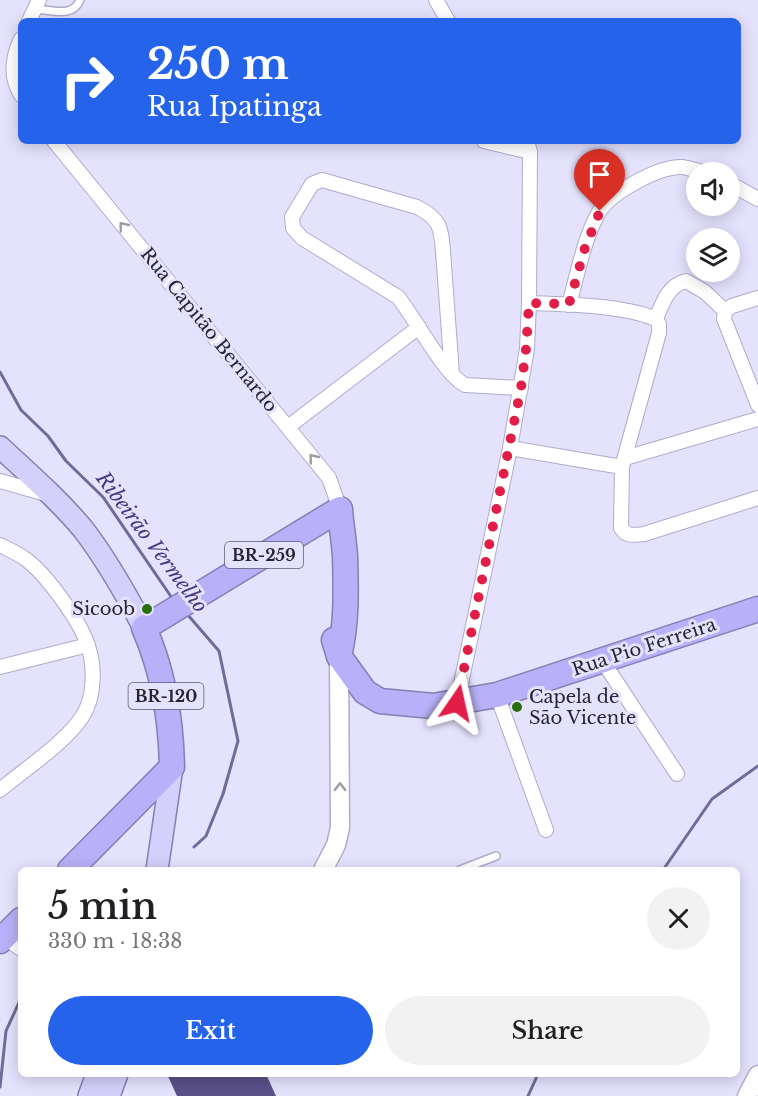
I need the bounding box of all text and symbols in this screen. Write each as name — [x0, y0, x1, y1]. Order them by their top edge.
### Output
text: 250 m — [147, 38, 289, 90]
icon: right — [48, 42, 126, 120]
text: Rua Ipatinga — [147, 90, 322, 123]
pin — [574, 149, 625, 211]
icon: arrive — [583, 158, 616, 191]
map controls — [686, 162, 740, 282]
button: sound — [686, 162, 740, 216]
one-way arrow — [120, 221, 131, 232]
button: layers — [686, 228, 740, 282]
street label: Rua Capitão Bernardo — [136, 243, 282, 417]
one-way arrow — [310, 454, 321, 465]
water label: Ribeirão Vermelho — [91, 466, 213, 617]
road number: BR-259 — [225, 542, 303, 568]
place label: Sicoob — [72, 598, 135, 620]
marker: Sicoob — [140, 602, 154, 616]
street label: Rua Pio Ferreira — [569, 613, 719, 681]
position arrow — [425, 671, 489, 735]
road number: BR-120 — [128, 683, 204, 709]
place label: Capela de São Vicente — [529, 686, 636, 729]
marker: Capela de São Vicente — [510, 700, 524, 714]
one-way arrow — [334, 782, 346, 791]
text: 5 min — [48, 884, 157, 929]
button: close — [647, 887, 710, 950]
text: 330 m · 18:38 — [48, 929, 182, 953]
button: Exit — [48, 996, 373, 1065]
button: Share — [385, 996, 710, 1065]

